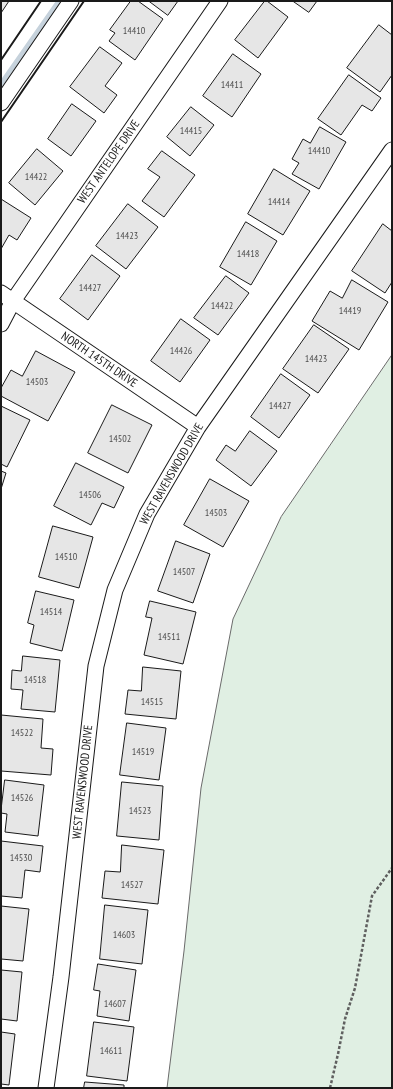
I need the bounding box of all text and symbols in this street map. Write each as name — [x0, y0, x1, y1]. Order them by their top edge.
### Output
house number: 14410 — [123, 25, 145, 37]
house number: 14411 — [221, 79, 243, 91]
street label: WEST ANTELOPE DRIVE — [75, 118, 143, 206]
house number: 14415 — [180, 125, 202, 137]
house number: 14410 — [308, 145, 330, 157]
house number: 14422 — [25, 171, 47, 183]
house number: 14414 — [268, 196, 290, 208]
house number: 14423 — [116, 230, 138, 242]
house number: 14418 — [237, 248, 259, 260]
house number: 14427 — [79, 282, 101, 294]
house number: 14422 — [211, 300, 233, 312]
house number: 14419 — [339, 305, 361, 317]
street label: NORTH 145TH DRIVE — [58, 329, 140, 391]
house number: 14426 — [170, 345, 192, 357]
house number: 14423 — [305, 353, 327, 365]
house number: 14503 — [26, 376, 48, 388]
house number: 14427 — [269, 400, 291, 412]
street label: WEST RAVENSWOOD DRIVE — [137, 421, 207, 527]
house number: 14502 — [109, 433, 131, 445]
house number: 14506 — [79, 489, 101, 501]
house number: 14503 — [205, 507, 227, 519]
house number: 14510 — [55, 551, 77, 563]
house number: 14507 — [173, 566, 195, 578]
house number: 14514 — [40, 606, 62, 618]
house number: 14511 — [158, 631, 180, 643]
house number: 14518 — [24, 674, 46, 686]
house number: 14515 — [141, 696, 163, 708]
street label: WEST RAVENSWOOD DRIVE — [70, 724, 96, 840]
house number: 14522 — [11, 727, 33, 739]
house number: 14519 — [132, 746, 154, 758]
house number: 14526 — [11, 792, 33, 804]
house number: 14523 — [129, 805, 151, 817]
house number: 14530 — [10, 852, 32, 864]
house number: 14527 — [121, 879, 143, 891]
house number: 14603 — [113, 929, 135, 941]
house number: 14607 — [104, 998, 126, 1010]
house number: 14611 — [100, 1045, 122, 1057]

